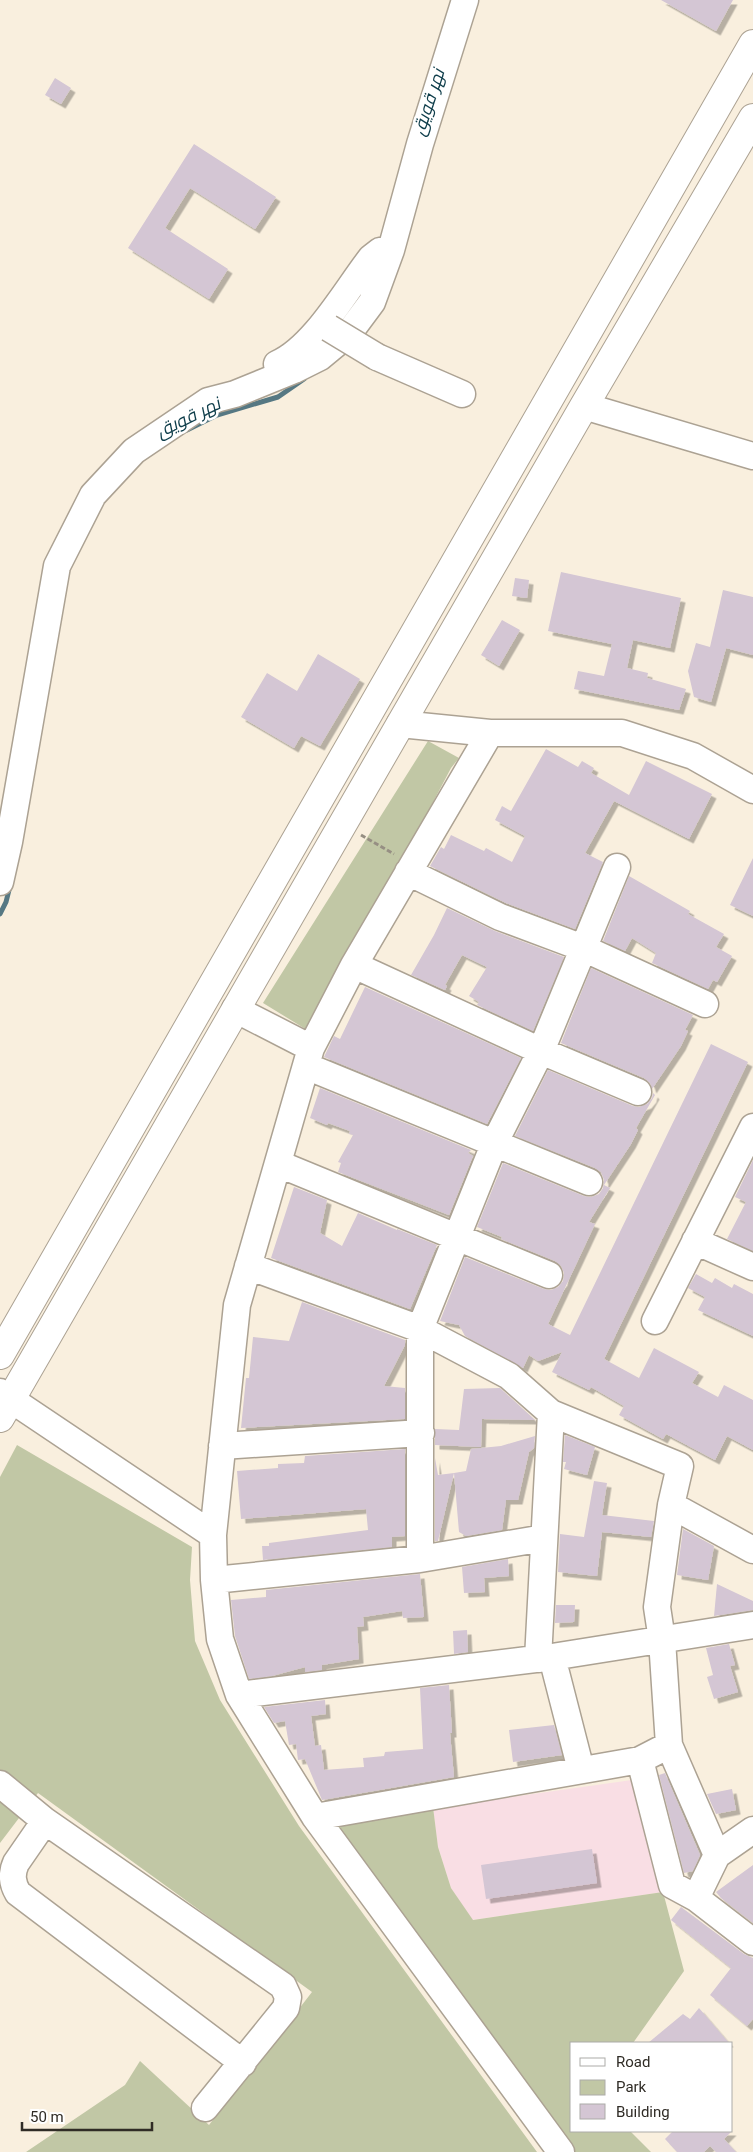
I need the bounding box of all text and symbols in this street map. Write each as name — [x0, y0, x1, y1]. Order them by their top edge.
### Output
water label: نهر قويق — [407, 64, 450, 138]
water label: نهر قويق — [152, 392, 226, 442]
legend — [570, 2042, 733, 2132]
text: Road — [616, 2053, 650, 2071]
text: Park — [616, 2078, 647, 2096]
scale bar — [22, 2100, 152, 2132]
text: Building — [616, 2103, 670, 2121]
text: 50 m — [30, 2108, 64, 2126]

